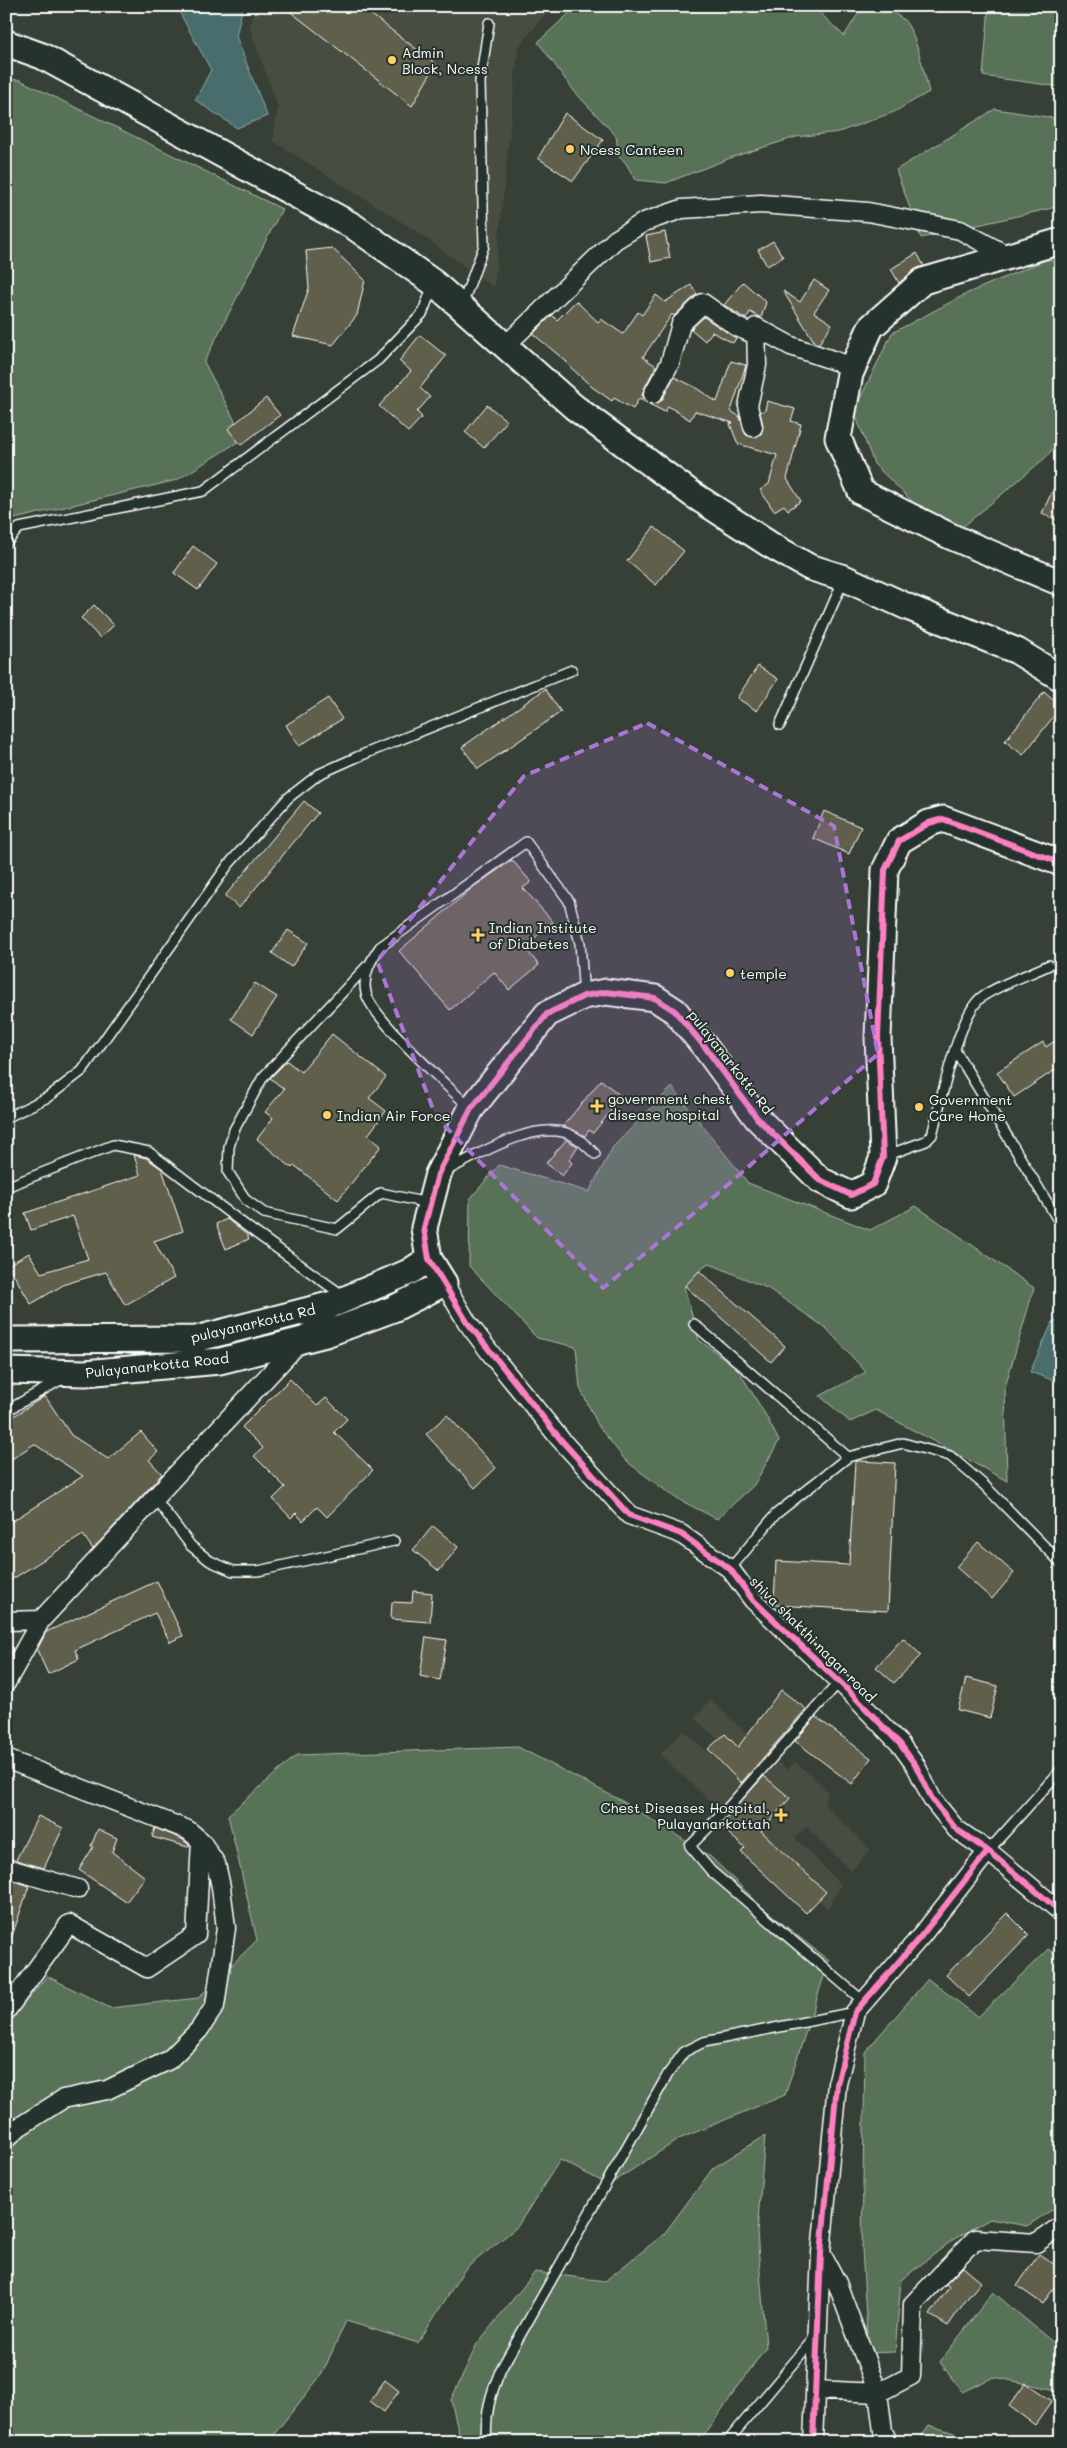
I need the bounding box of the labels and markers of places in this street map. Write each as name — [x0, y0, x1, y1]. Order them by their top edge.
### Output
place label: Admin Block, Ncess — [402, 43, 488, 78]
marker: Admin Block, Ncess — [386, 54, 398, 66]
place label: Ncess Canteen — [580, 140, 683, 159]
marker: Ncess Canteen — [564, 143, 576, 155]
place label: Indian Institute of Diabetes — [489, 918, 597, 953]
marker: Indian Institute of Diabetes — [471, 928, 485, 942]
place label: temple — [740, 964, 787, 983]
marker: temple — [724, 967, 736, 979]
place label: government chest disease hospital — [608, 1089, 731, 1124]
place label: Government Care Home — [929, 1090, 1012, 1125]
marker: government chest disease hospital — [590, 1099, 604, 1113]
marker: Government Care Home — [913, 1101, 925, 1113]
place label: Indian Air Force — [337, 1106, 451, 1125]
marker: Indian Air Force — [321, 1109, 333, 1121]
place label: Chest Diseases Hospital, Pulayanarkottah — [601, 1798, 770, 1833]
marker: Chest Diseases Hospital, Pulayanarkottah — [774, 1808, 788, 1822]

